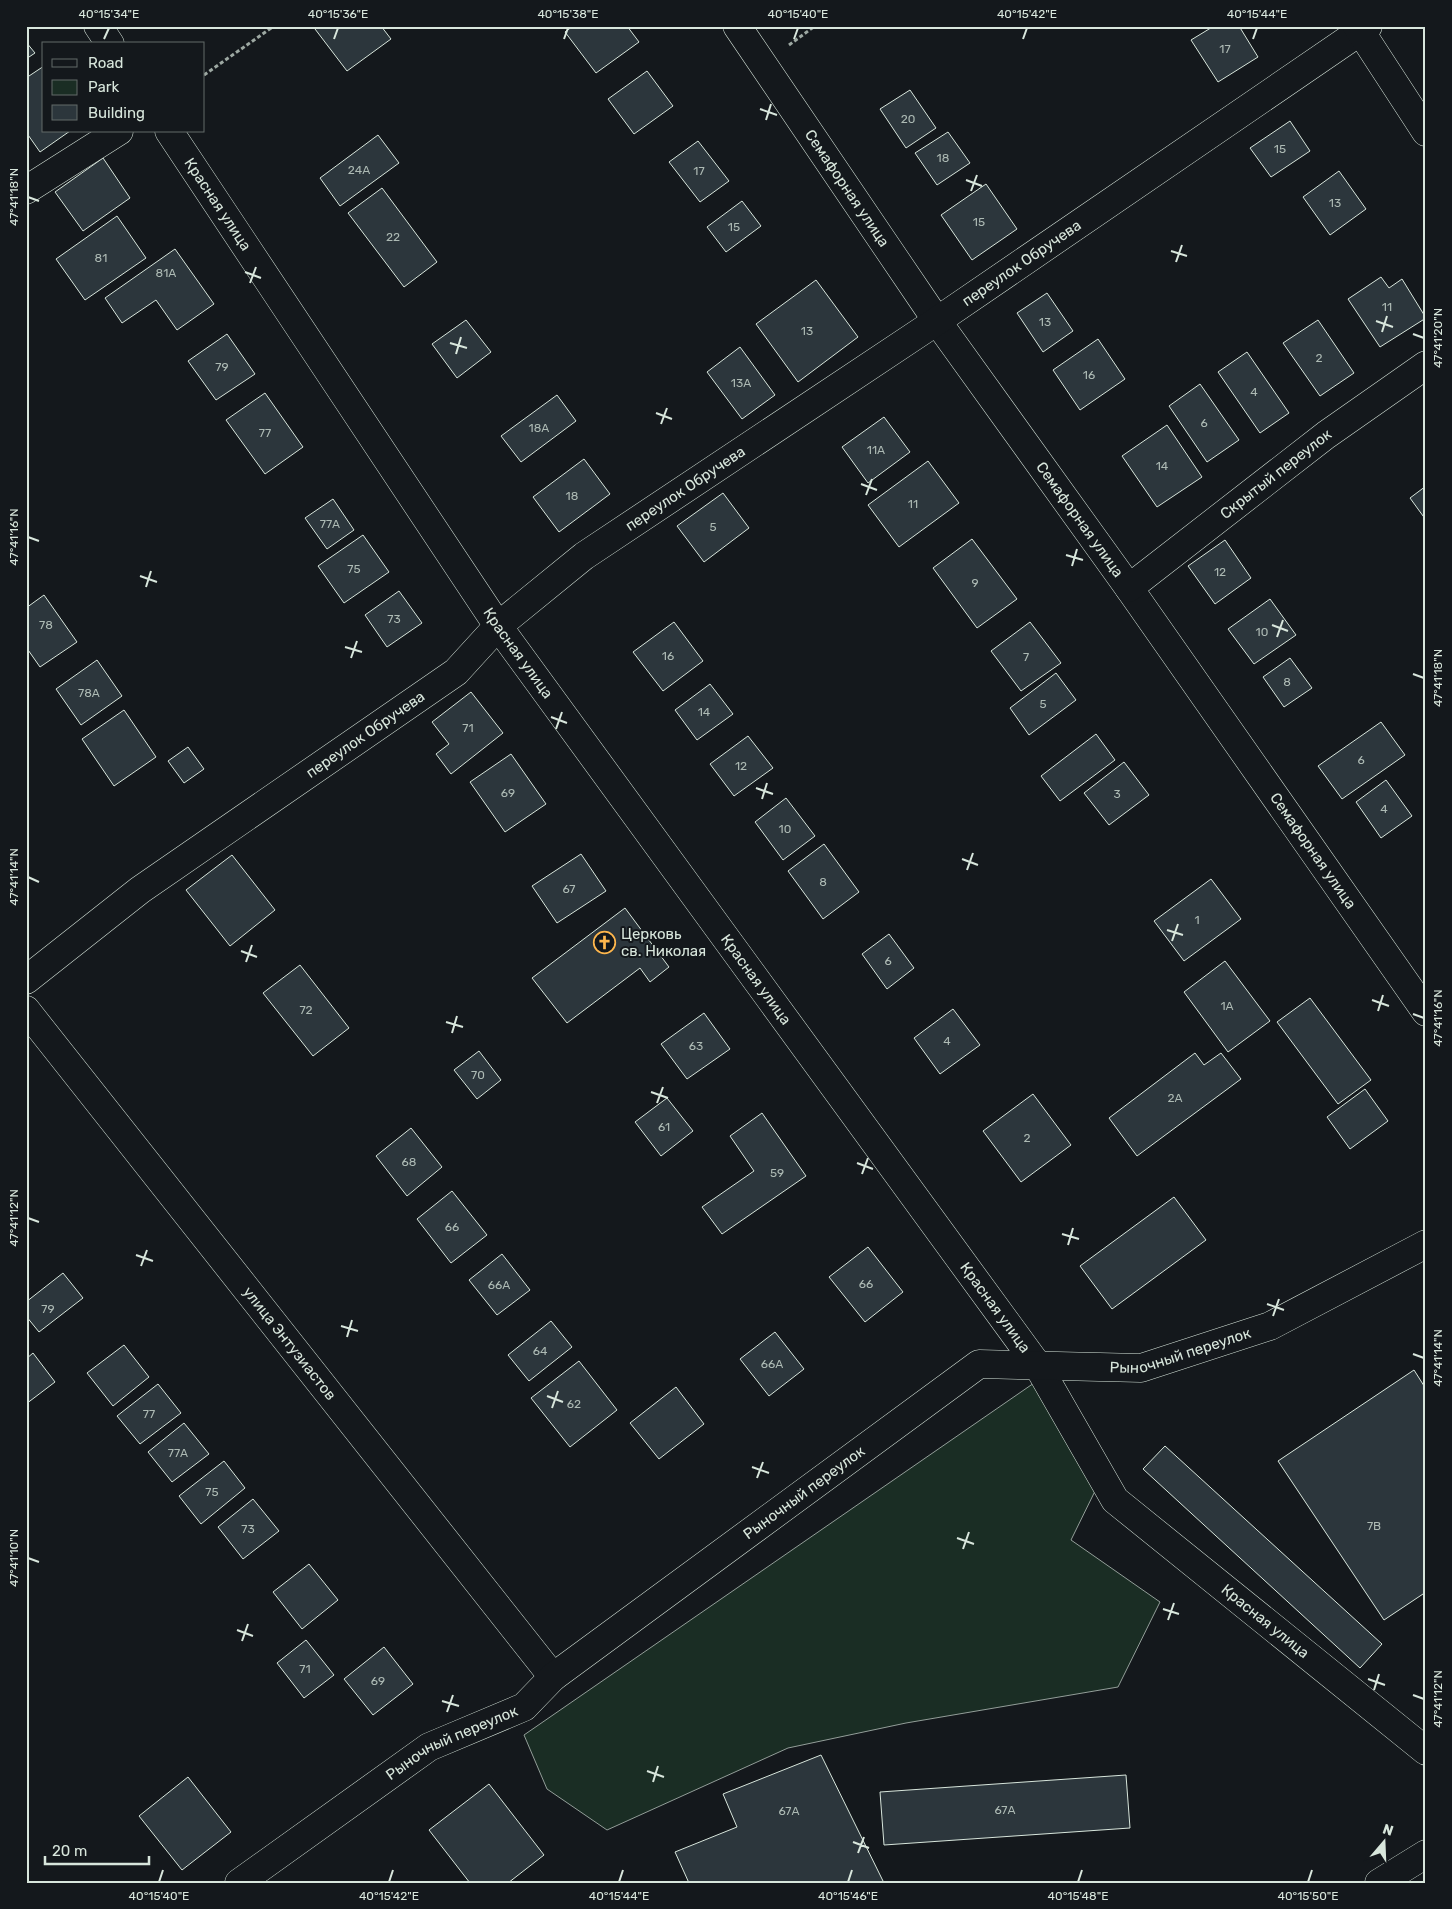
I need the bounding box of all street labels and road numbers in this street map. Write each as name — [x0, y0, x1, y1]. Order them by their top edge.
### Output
street label: Семафорная улица — [801, 126, 893, 250]
street label: Красная улица — [180, 155, 255, 254]
street label: переулок Обручева — [959, 216, 1085, 310]
street label: Скрытый переулок — [1217, 425, 1335, 523]
street label: переулок Обручева — [622, 442, 749, 535]
street label: Семафорная улица — [1032, 458, 1127, 581]
street label: Красная улица — [479, 604, 557, 702]
street label: переулок Обручева — [302, 687, 428, 782]
street label: Семафорная улица — [1266, 789, 1360, 912]
street label: Красная улица — [717, 931, 795, 1028]
street label: Красная улица — [956, 1259, 1034, 1356]
street label: улица Энтузиастов — [239, 1283, 340, 1404]
street label: Рыночный переулок — [1109, 1324, 1253, 1377]
street label: Рыночный переулок — [740, 1442, 868, 1543]
street label: Красная улица — [1218, 1580, 1313, 1662]
street label: Рыночный переулок — [382, 1702, 521, 1784]

